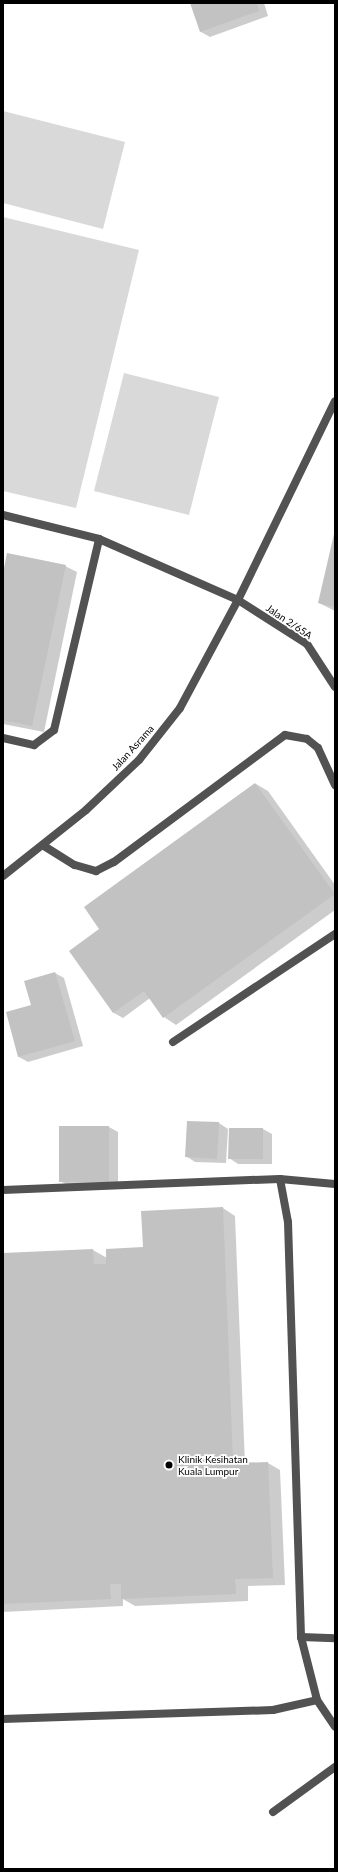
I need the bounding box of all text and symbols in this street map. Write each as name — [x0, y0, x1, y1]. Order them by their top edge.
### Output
street label: Jalan 2/65A — [264, 602, 314, 642]
street label: Jalan Asrama — [109, 723, 157, 773]
place label: Klinik Kesihatan Kuala Lumpur — [178, 1453, 248, 1476]
marker: Klinik Kesihatan Kuala Lumpur — [163, 1459, 175, 1471]

